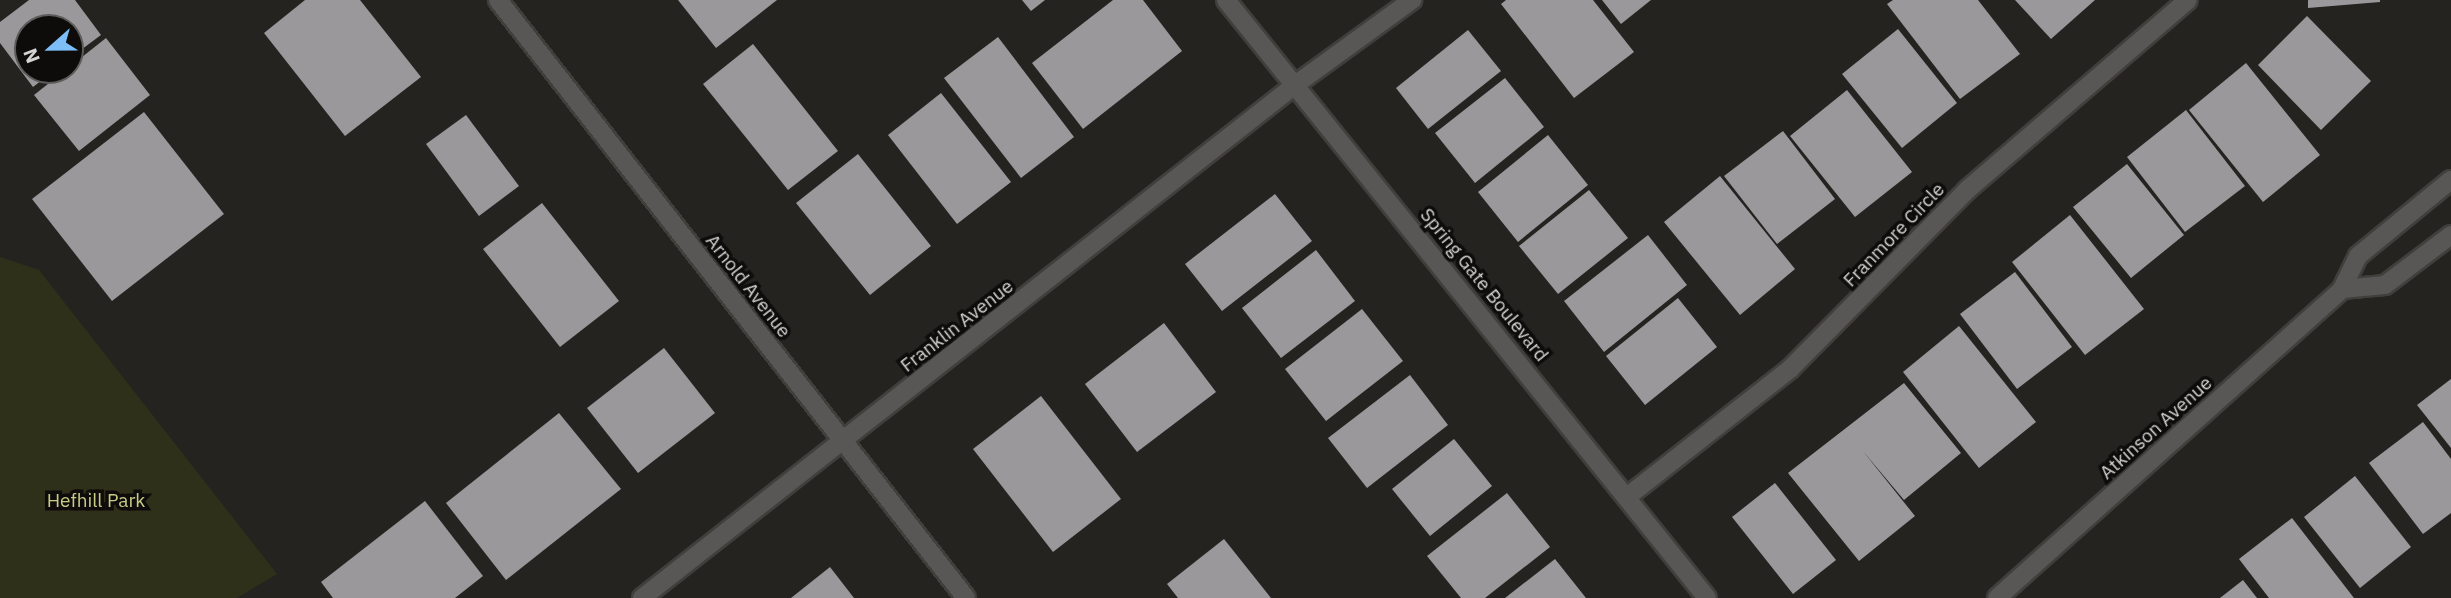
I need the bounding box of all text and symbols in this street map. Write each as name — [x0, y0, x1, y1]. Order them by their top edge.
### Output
north arrow — [14, 14, 84, 84]
text: N — [18, 45, 45, 67]
street label: Franmore Circle — [1839, 178, 1949, 292]
street label: Spring Gate Boulevard — [1415, 204, 1553, 366]
street label: Arnold Avenue — [701, 230, 795, 342]
street label: Franklin Avenue — [896, 275, 1018, 377]
street label: Atkinson Avenue — [2095, 372, 2217, 484]
park label: Hefhill Park — [47, 490, 145, 512]

